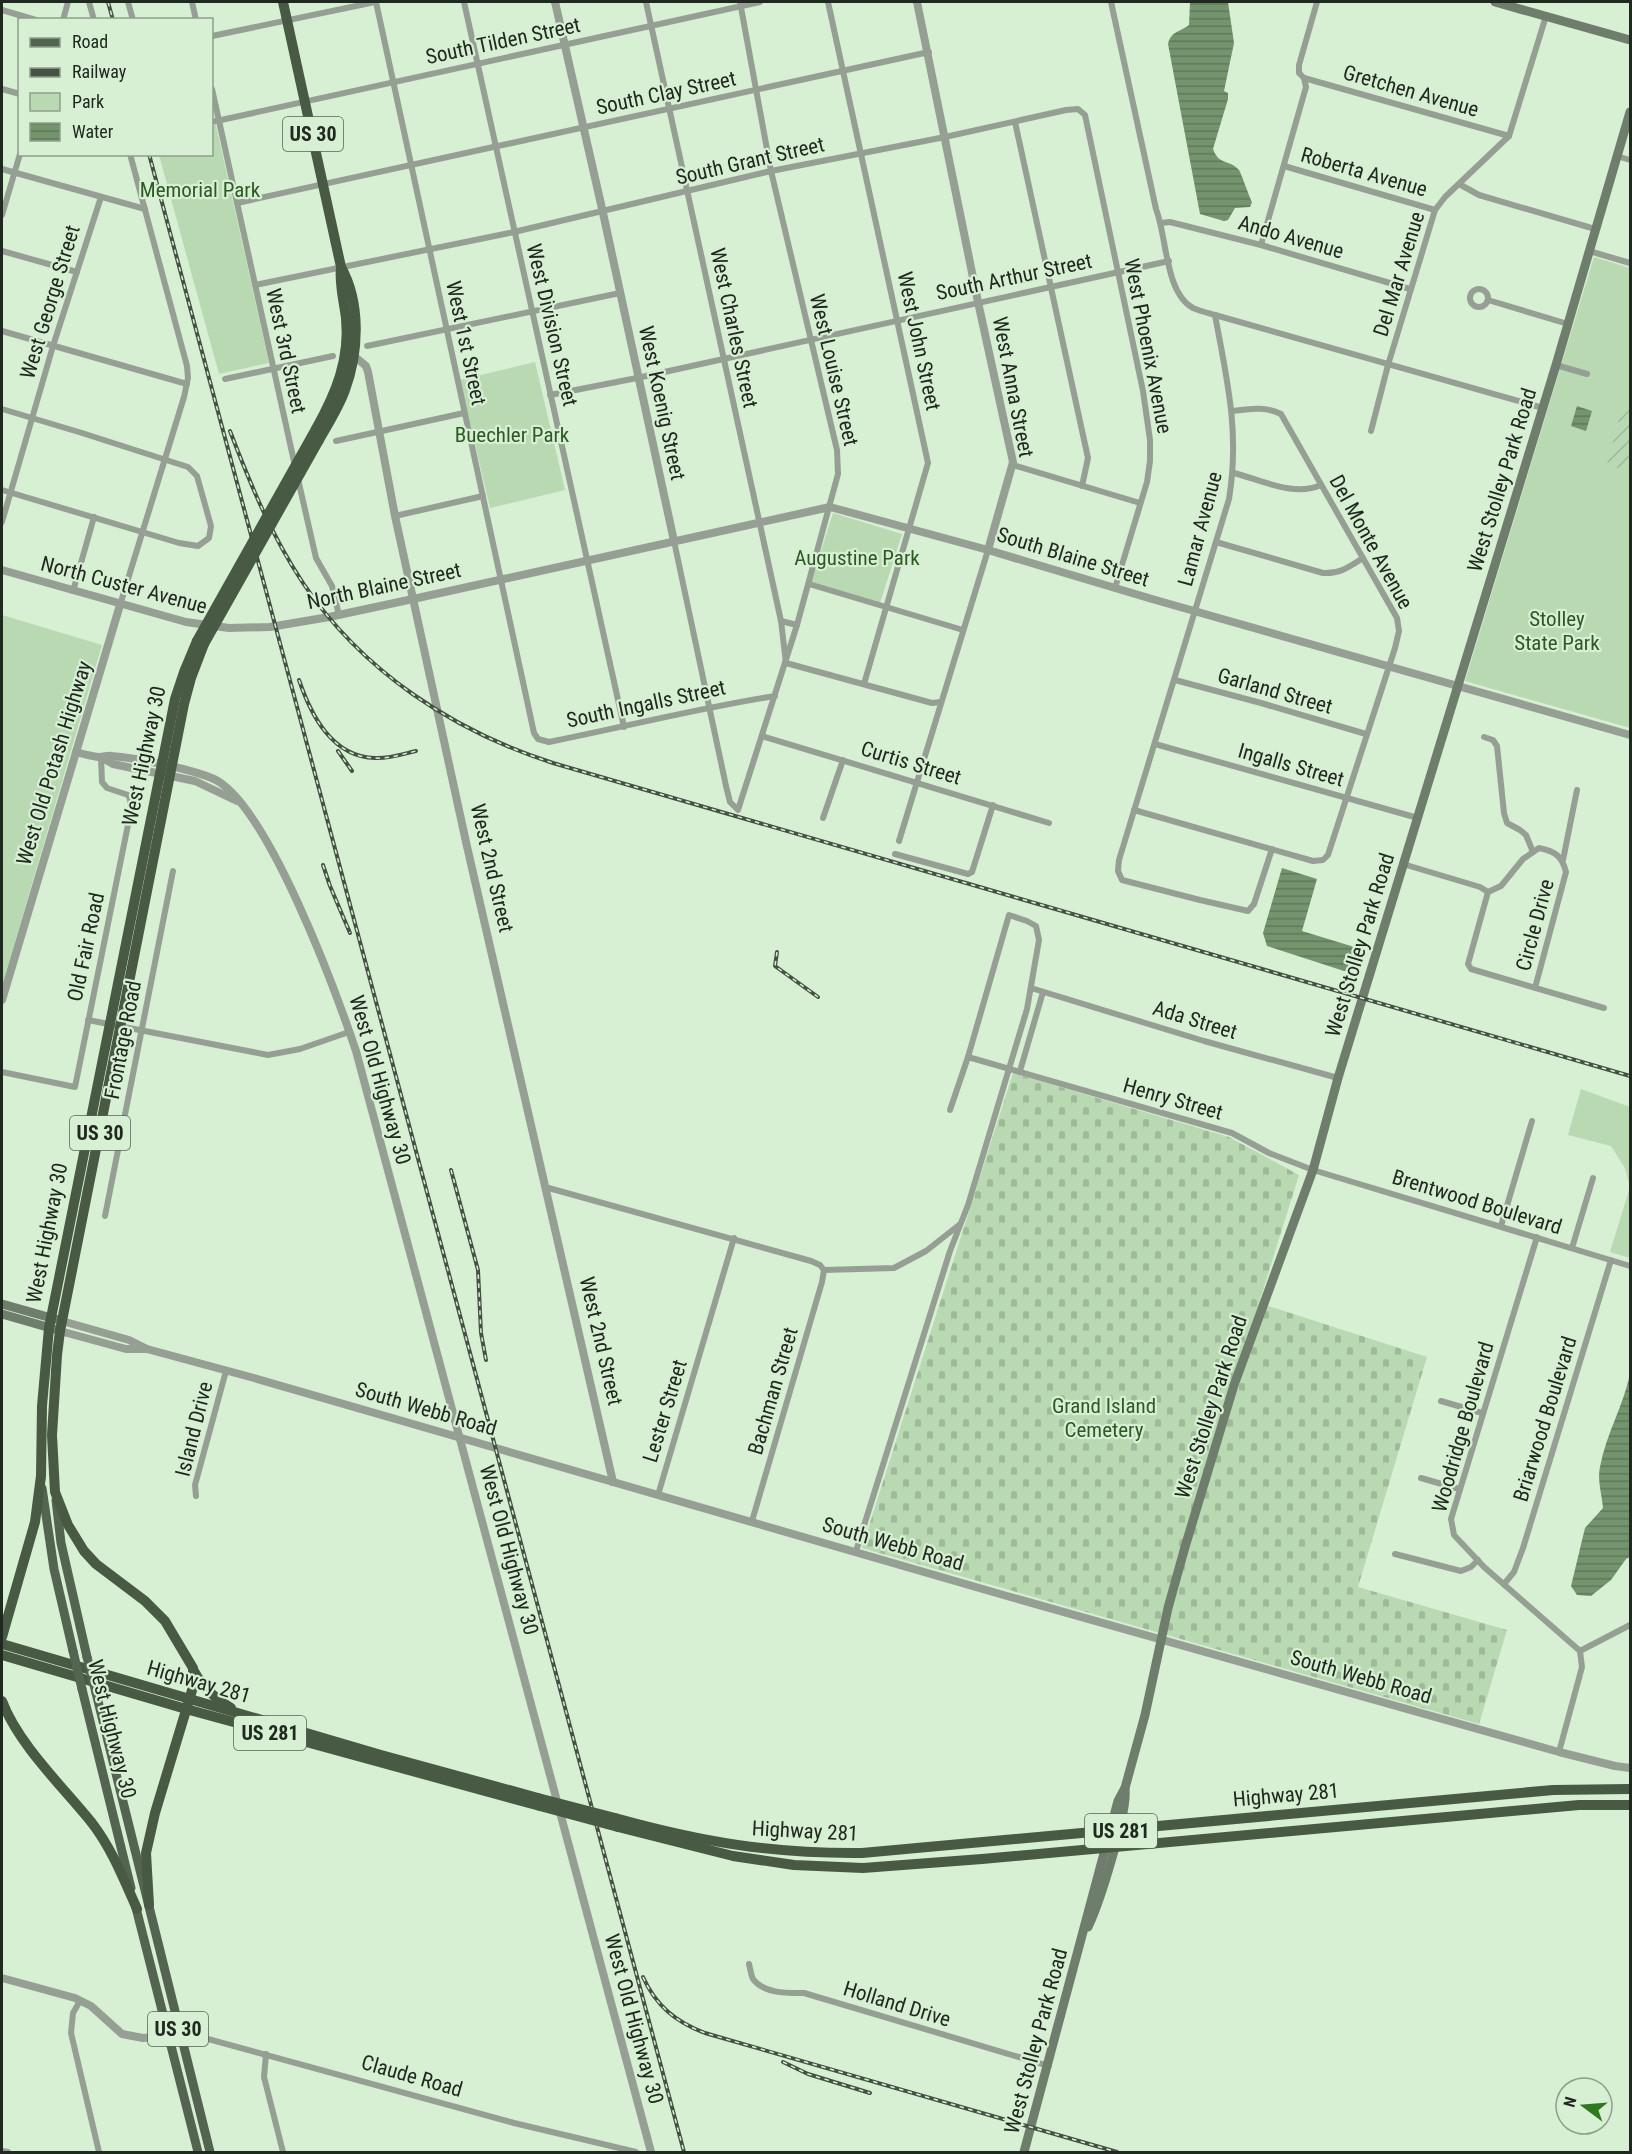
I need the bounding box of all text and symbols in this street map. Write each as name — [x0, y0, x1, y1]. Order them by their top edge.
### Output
street label: South Tilden Street — [424, 13, 582, 69]
legend — [18, 18, 213, 156]
text: Road — [72, 31, 108, 52]
street label: Gretchen Avenue — [1340, 60, 1482, 122]
text: Railway — [72, 61, 127, 82]
street label: South Clay Street — [594, 66, 738, 120]
text: Park — [72, 91, 104, 112]
road number: US 30 — [283, 117, 343, 151]
text: Water — [72, 121, 114, 142]
street label: South Grant Street — [673, 132, 827, 190]
street label: Roberta Avenue — [1298, 142, 1430, 202]
park label: Memorial Park — [140, 178, 261, 202]
street label: Del Mar Avenue — [1369, 209, 1429, 339]
street label: Ando Avenue — [1236, 211, 1347, 264]
street label: West George Street — [15, 222, 85, 382]
street label: West Division Street — [522, 241, 582, 409]
street label: West Charles Street — [705, 246, 763, 410]
street label: South Arthur Street — [934, 249, 1094, 305]
street label: West Phoenix Avenue — [1119, 256, 1177, 436]
street label: West John Street — [893, 269, 945, 413]
street label: West 1st Street — [441, 279, 491, 407]
street label: West 3rd Street — [261, 286, 311, 416]
street label: West Louise Street — [805, 292, 863, 448]
street label: West Anna Street — [988, 315, 1038, 459]
street label: West Koenig Street — [634, 324, 690, 482]
street label: West Stolley Park Road — [1463, 385, 1541, 575]
park label: Buechler Park — [455, 423, 570, 447]
street label: Lamar Avenue — [1173, 469, 1227, 589]
street label: Del Monte Avenue — [1324, 471, 1418, 613]
street label: South Blaine Street — [994, 522, 1152, 592]
park label: Augustine Park — [794, 546, 920, 570]
street label: North Custer Avenue — [38, 551, 210, 619]
street label: North Blaine Street — [305, 558, 463, 614]
park label: Stolley State Park — [1514, 607, 1600, 655]
street label: West Old Potash Highway — [11, 658, 97, 868]
street label: Garland Street — [1215, 663, 1335, 719]
street label: South Ingalls Street — [564, 675, 728, 733]
street label: West Highway 30 — [117, 684, 171, 828]
street label: Curtis Street — [858, 736, 964, 790]
street label: Ingalls Street — [1235, 738, 1347, 792]
street label: West 2nd Street — [466, 801, 518, 935]
street label: West Stolley Park Road — [1321, 850, 1399, 1040]
street label: Circle Drive — [1511, 876, 1559, 974]
street label: Old Fair Road — [63, 890, 109, 1004]
street label: Frontage Road — [100, 979, 146, 1101]
street label: West Old Highway 30 — [344, 993, 416, 1167]
street label: Ada Street — [1150, 996, 1240, 1044]
street label: Henry Street — [1120, 1073, 1226, 1125]
road number: US 30 — [70, 1116, 130, 1150]
street label: West Highway 30 — [22, 1161, 72, 1305]
street label: Brentwood Boulevard — [1389, 1165, 1565, 1239]
street label: West 2nd Street — [575, 1274, 627, 1408]
street label: West Stolley Park Road — [1170, 1313, 1252, 1501]
street label: Bachman Street — [743, 1325, 803, 1457]
street label: Briarwood Boulevard — [1508, 1333, 1582, 1505]
street label: Woodridge Boulevard — [1427, 1339, 1499, 1515]
street label: Lester Street — [638, 1357, 692, 1465]
street label: South Webb Road — [353, 1377, 499, 1441]
street label: Island Drive — [171, 1379, 217, 1479]
park label: Grand Island Cemetery — [1052, 1394, 1156, 1442]
street label: West Old Highway 30 — [475, 1462, 543, 1638]
street label: South Webb Road — [820, 1512, 966, 1576]
street label: South Webb Road — [1288, 1645, 1434, 1709]
street label: Highway 281 — [144, 1656, 254, 1708]
street label: West Highway 30 — [83, 1657, 141, 1801]
road number: US 281 — [234, 1716, 306, 1750]
street label: Highway 281 — [1232, 1778, 1340, 1812]
road number: US 281 — [1085, 1814, 1157, 1848]
street label: Highway 281 — [751, 1816, 859, 1846]
street label: West Old Highway 30 — [600, 1931, 668, 2107]
street label: West Stolley Park Road — [1000, 1946, 1072, 2136]
street label: Holland Drive — [841, 1976, 954, 2032]
road number: US 30 — [148, 2012, 208, 2046]
street label: Claude Road — [359, 2050, 465, 2102]
north arrow — [1554, 2076, 1614, 2136]
text: N — [1560, 2095, 1581, 2109]

